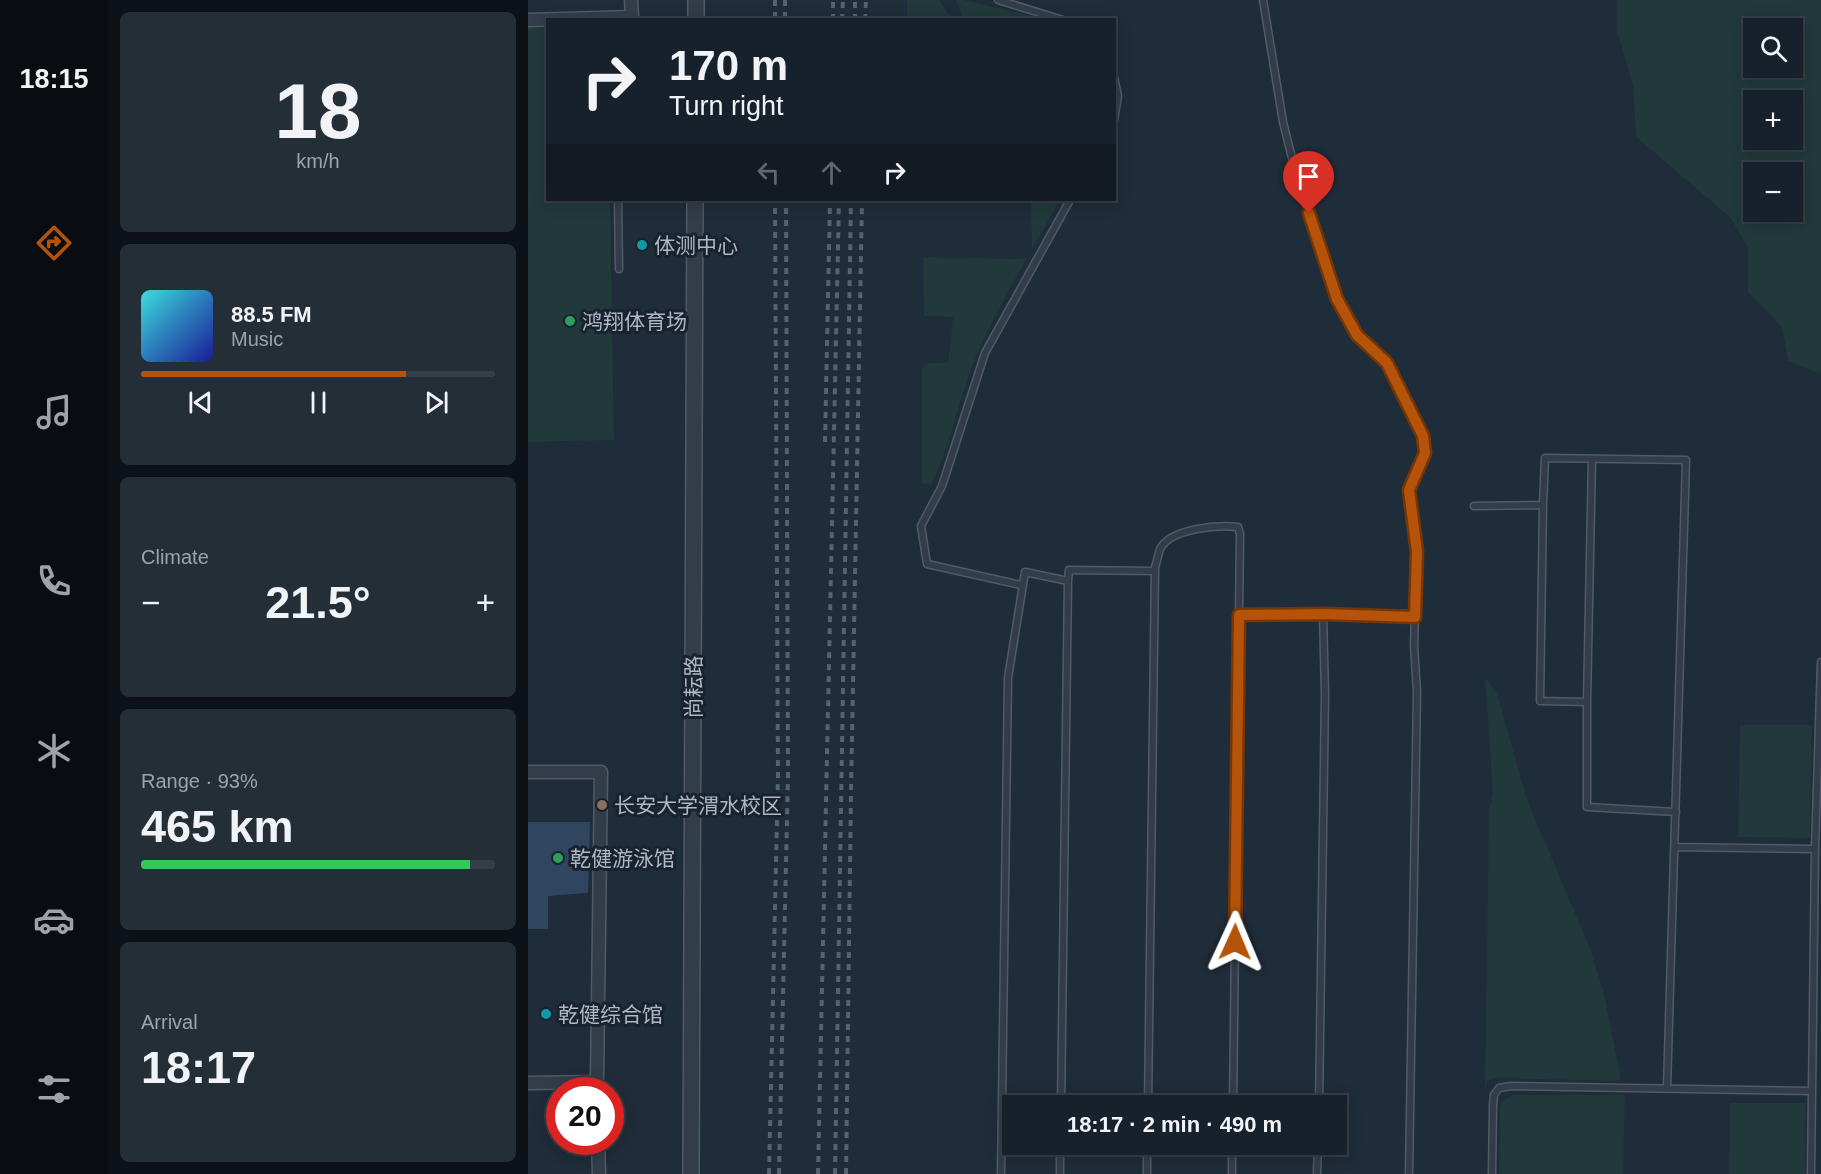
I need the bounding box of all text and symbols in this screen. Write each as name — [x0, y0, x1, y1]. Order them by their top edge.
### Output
map controls — [1743, 18, 1803, 222]
button: search — [1743, 18, 1803, 78]
icon: right — [570, 42, 648, 120]
text: 170 m — [669, 42, 788, 89]
text: 18:15 — [19, 64, 89, 94]
text: 18 — [275, 67, 361, 155]
button: + — [1743, 90, 1803, 150]
text: Turn right — [669, 91, 784, 121]
text: km/h — [296, 150, 340, 172]
pin — [1283, 151, 1334, 213]
icon: left — [752, 156, 785, 189]
icon: ahead — [815, 156, 848, 189]
icon: right — [878, 156, 911, 189]
icon: arrive — [1292, 160, 1325, 193]
button: − — [1743, 162, 1803, 222]
icon: directions — [33, 222, 75, 264]
place label: 体测中心 — [654, 234, 738, 257]
marker: 体测中心 — [635, 238, 649, 252]
text: 88.5 FM — [231, 302, 312, 327]
place label: 鸿翔体育场 — [582, 310, 687, 333]
marker: 鸿翔体育场 — [563, 314, 577, 328]
text: Music — [231, 328, 283, 350]
icon: previous — [184, 386, 217, 419]
icon: pause — [302, 386, 335, 419]
icon: next — [420, 386, 453, 419]
icon: music — [33, 391, 75, 433]
text: Climate — [141, 546, 209, 568]
icon: phone — [33, 560, 75, 602]
text: 21.5° — [265, 577, 371, 628]
text: − — [141, 584, 160, 621]
text: + — [476, 584, 495, 621]
street label: 尚耘路 — [682, 656, 705, 719]
icon: climate — [33, 730, 75, 772]
text: Range · 93% — [141, 770, 258, 792]
place label: 长安大学渭水校区 — [614, 794, 782, 817]
marker: 长安大学渭水校区 — [595, 798, 609, 812]
text: 465 km — [141, 801, 294, 852]
place label: 乾健游泳馆 — [570, 847, 675, 870]
marker: 乾健游泳馆 — [551, 851, 565, 865]
icon: car — [33, 899, 75, 941]
position arrow — [1203, 910, 1267, 974]
place label: 乾健综合馆 — [558, 1003, 663, 1026]
marker: 乾健综合馆 — [539, 1007, 553, 1021]
text: Arrival — [141, 1011, 198, 1033]
text: 18:17 — [141, 1042, 256, 1093]
icon: filters — [33, 1068, 75, 1110]
speed limit sign: 20 — [546, 1077, 624, 1155]
text: 18:17 · 2 min · 490 m — [1067, 1112, 1282, 1137]

